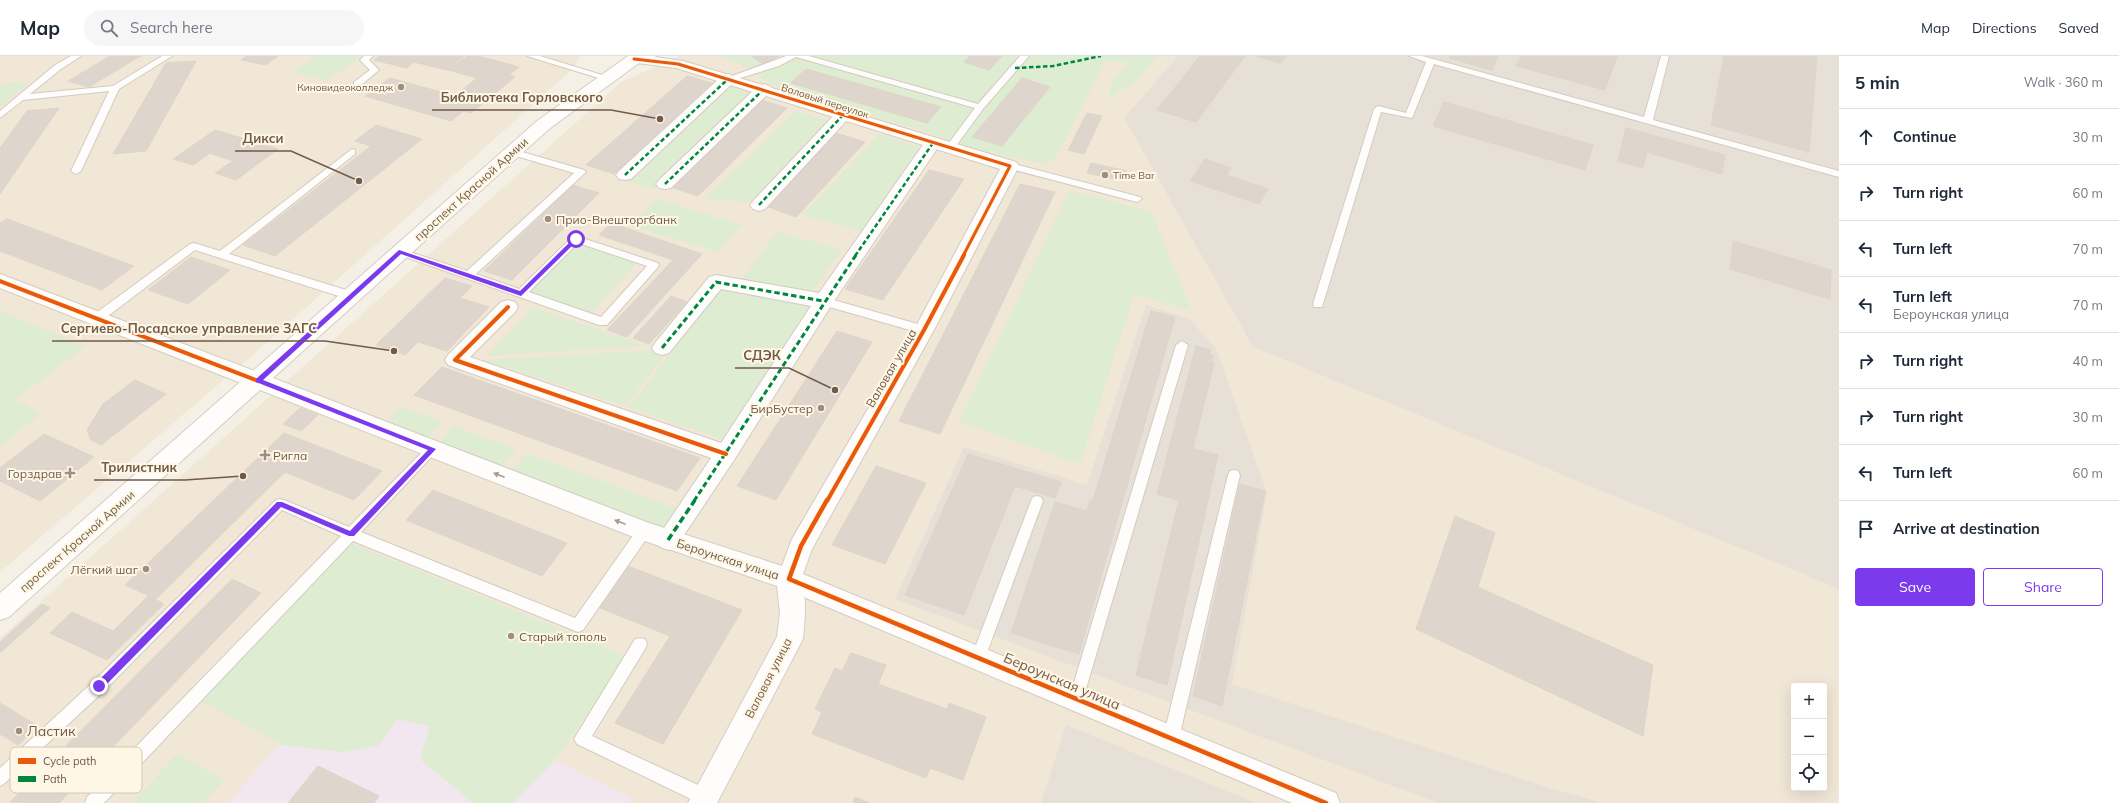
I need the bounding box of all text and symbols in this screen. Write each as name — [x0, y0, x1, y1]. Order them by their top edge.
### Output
search box — [84, 10, 364, 46]
text: Map — [20, 16, 60, 40]
icon: search — [98, 17, 120, 39]
text: Search here — [130, 18, 213, 37]
text: Map — [1921, 19, 1950, 37]
text: Directions — [1972, 19, 2037, 37]
text: Saved — [2059, 19, 2099, 37]
text: 5 min — [1855, 72, 1900, 93]
text: Walk · 360 m — [2024, 74, 2103, 90]
place label: Киновидеоколледж — [297, 81, 394, 94]
street label: Валовый переулок — [780, 81, 871, 121]
marker: Киновидеоколледж — [396, 82, 406, 92]
callout: Библиотека Горловского — [432, 85, 611, 110]
text: Библиотека Горловского — [441, 89, 603, 105]
callout: Дикси — [235, 126, 291, 151]
icon: ahead — [1855, 126, 1877, 148]
text: Continue — [1893, 127, 1956, 146]
text: 30 m — [2073, 129, 2103, 145]
text: Дикси — [243, 130, 283, 146]
street label: проспект Красной Армии — [411, 134, 531, 244]
place label: Time Bar — [1113, 169, 1155, 182]
marker: Time Bar — [1100, 170, 1110, 180]
icon: right — [1855, 182, 1877, 204]
text: Turn right — [1893, 183, 1963, 202]
text: 60 m — [2073, 185, 2103, 201]
place label: Прио-Внешторгбанк — [556, 212, 677, 227]
marker: Прио-Внешторгбанк — [543, 214, 553, 224]
route start — [567, 230, 585, 248]
icon: left — [1855, 238, 1877, 260]
text: Turn left — [1893, 239, 1952, 258]
text: 70 m — [2073, 241, 2103, 257]
text: Turn left — [1893, 287, 1952, 306]
icon: left — [1855, 294, 1877, 316]
text: 70 m — [2073, 297, 2103, 313]
text: Бероунская улица — [1893, 306, 2009, 322]
callout: Сергиево-Посадское управление ЗАГС — [52, 316, 325, 341]
text: Сергиево-Посадское управление ЗАГС — [61, 320, 317, 337]
street label: Валовая улица — [862, 326, 920, 410]
callout: СДЭК — [735, 343, 789, 368]
text: СДЭК — [743, 347, 781, 363]
icon: right — [1855, 350, 1877, 372]
text: Turn right — [1893, 351, 1963, 370]
text: 40 m — [2073, 353, 2103, 369]
place label: БирБустер — [750, 401, 813, 416]
marker: БирБустер — [816, 403, 826, 413]
icon: right — [1855, 406, 1877, 428]
text: Turn right — [1893, 407, 1963, 426]
text: 30 m — [2073, 409, 2103, 425]
place label: Ригла — [273, 448, 307, 463]
marker: Ригла — [260, 450, 270, 460]
callout: Трилистник — [94, 455, 185, 480]
text: Трилистник — [101, 459, 177, 475]
icon: left — [1855, 462, 1877, 484]
text: Turn left — [1893, 463, 1952, 482]
text: 60 m — [2073, 465, 2103, 481]
place label: Горздрав — [8, 466, 62, 481]
marker: Горздрав — [65, 468, 75, 478]
one-way arrow — [492, 471, 504, 477]
street label: проспект Красной Армии — [16, 487, 138, 595]
one-way arrow — [613, 518, 625, 524]
icon: arrive — [1855, 518, 1877, 540]
text: Arrive at destination — [1893, 519, 2040, 538]
street label: Бероунская улица — [675, 535, 781, 583]
place label: Лёгкий шаг — [71, 562, 139, 577]
marker: Лёгкий шаг — [141, 564, 151, 574]
button: Save — [1855, 568, 1975, 606]
button: Share — [1983, 568, 2103, 606]
place label: Старый тополь — [519, 629, 607, 644]
marker: Старый тополь — [506, 631, 516, 641]
street label: Валовая улица — [741, 635, 795, 721]
street label: Бероунская улица — [1001, 648, 1123, 714]
route end — [90, 677, 108, 695]
map controls — [1791, 683, 1827, 791]
button: + — [1791, 683, 1827, 719]
button: − — [1791, 719, 1827, 755]
place label: Ластик — [27, 722, 76, 740]
marker: Ластик — [14, 726, 24, 736]
legend — [10, 747, 142, 793]
text: Cycle path — [43, 754, 96, 768]
button: locate — [1791, 755, 1827, 791]
text: Path — [43, 772, 67, 786]

